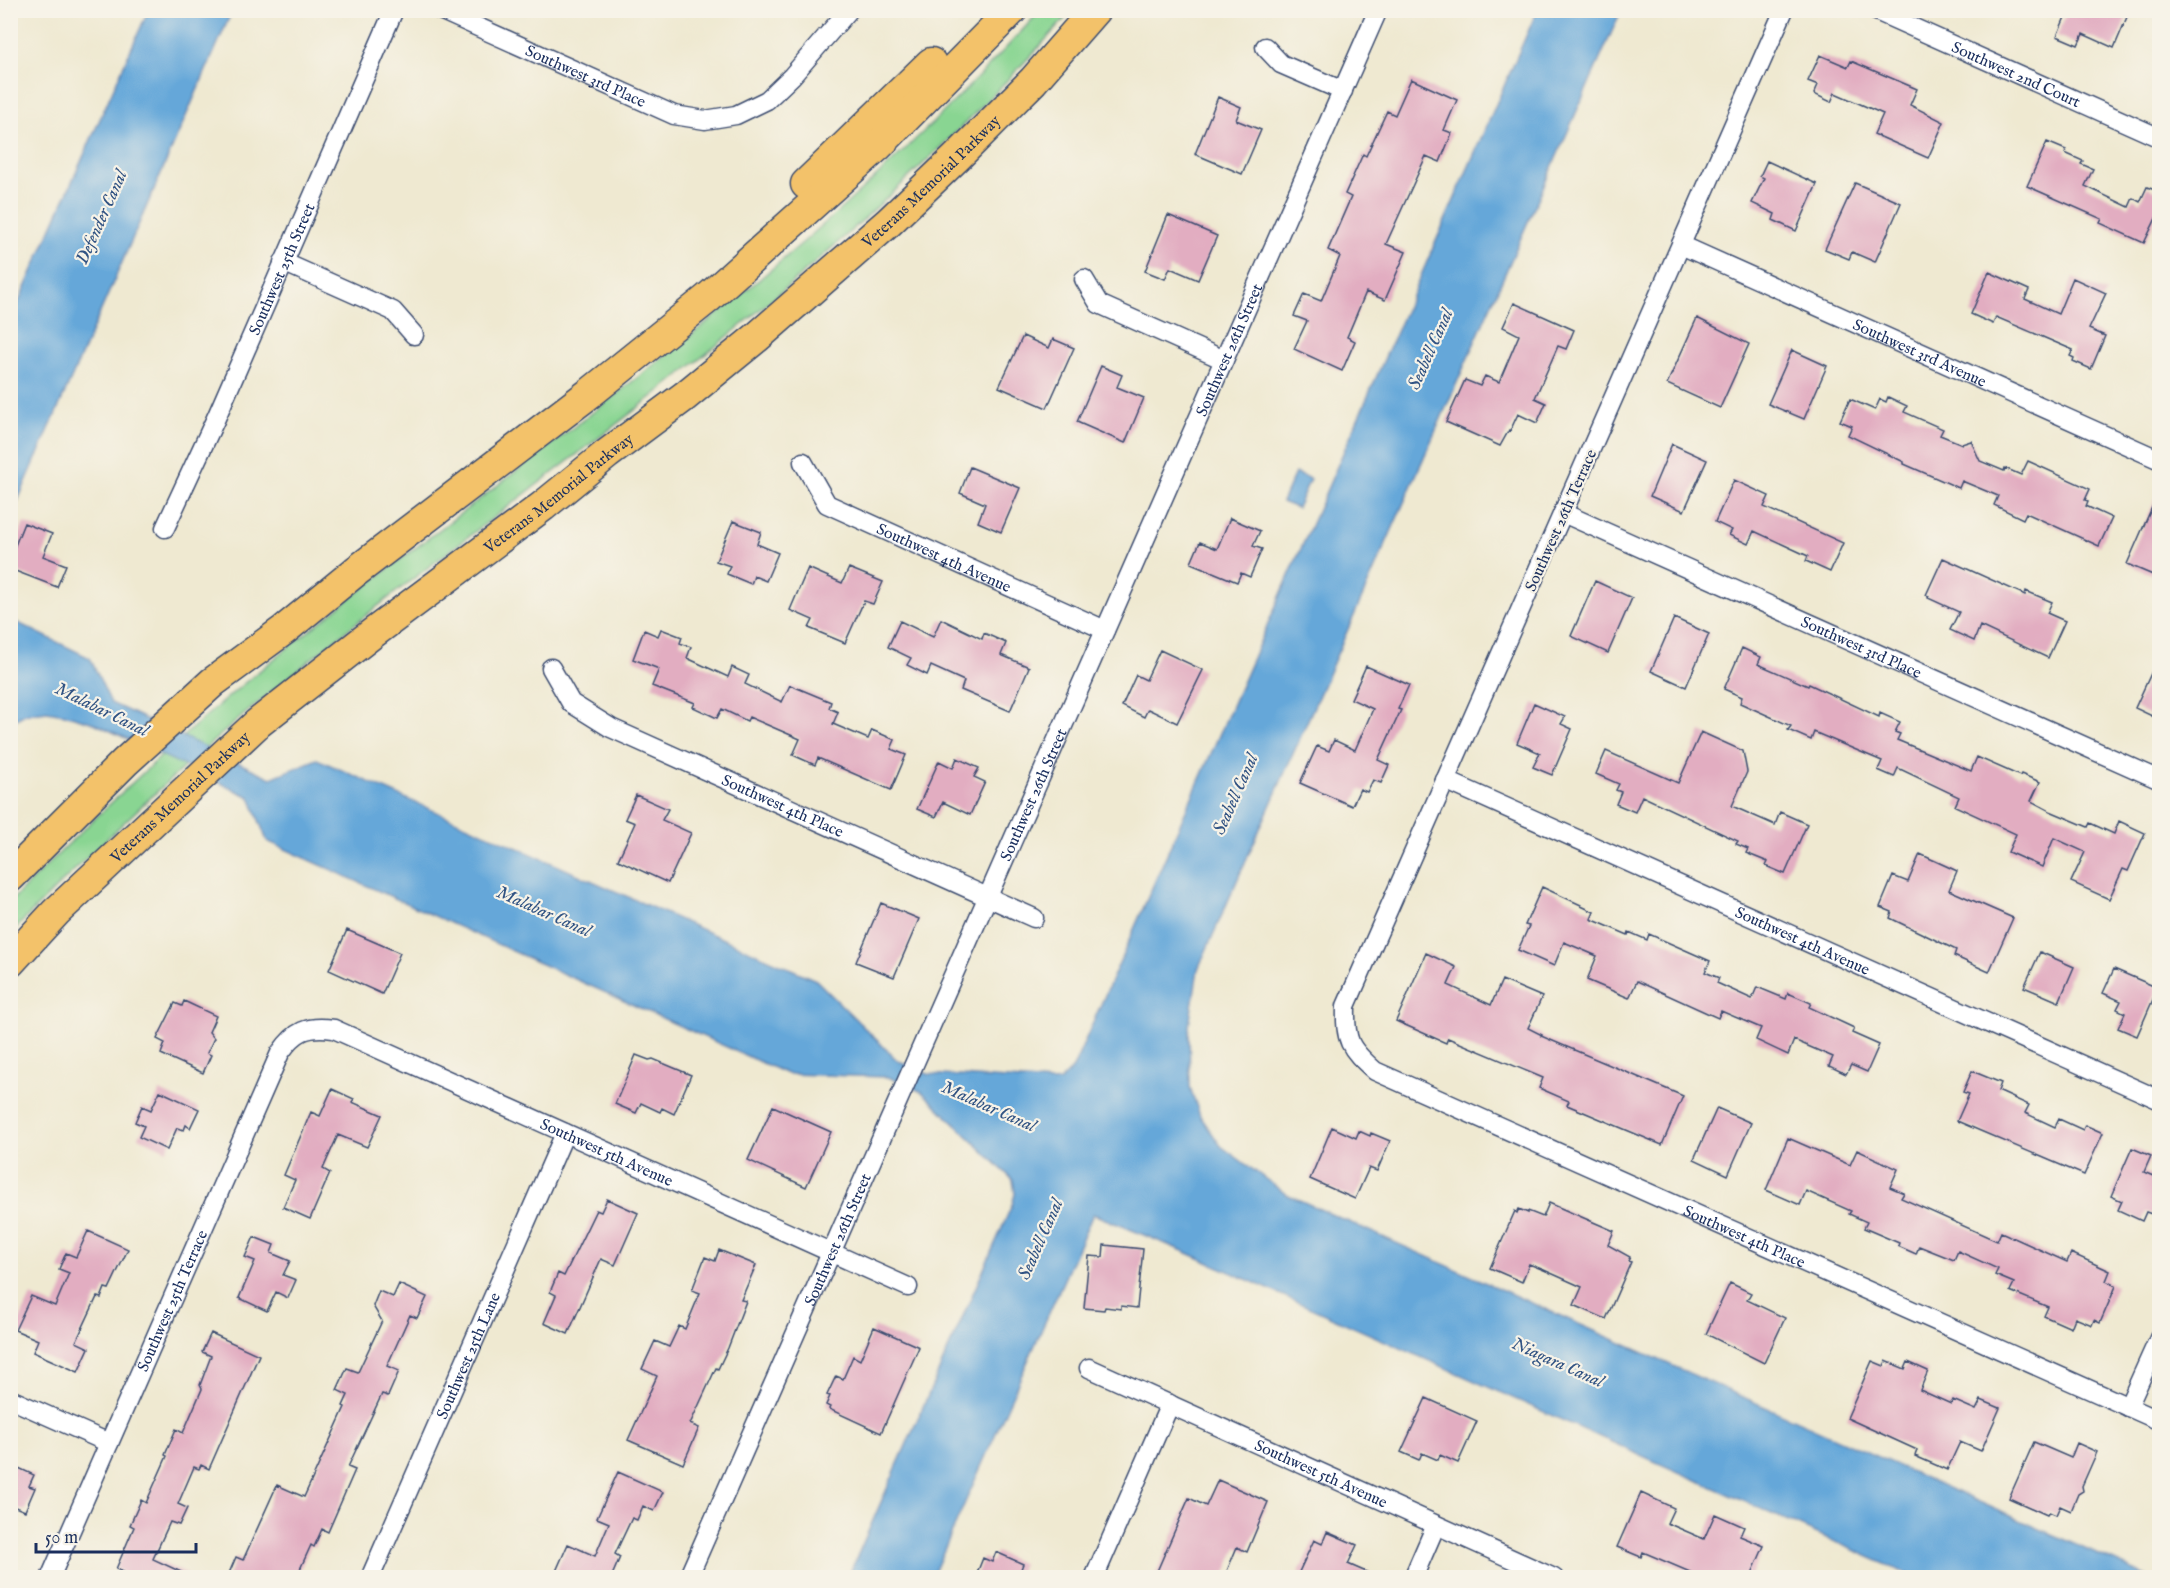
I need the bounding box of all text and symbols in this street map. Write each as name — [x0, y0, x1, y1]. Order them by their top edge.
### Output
street label: Southwest 2nd Court — [1948, 38, 2084, 113]
street label: Southwest 3rd Place — [522, 42, 649, 113]
street label: Veterans Memorial Parkway — [858, 111, 1005, 254]
water label: Defender Canal — [71, 165, 134, 268]
street label: Southwest 25th Street — [245, 200, 321, 339]
street label: Southwest 26th Street — [1192, 281, 1268, 420]
water label: Seabell Canal — [1403, 304, 1460, 394]
street label: Southwest 3rd Avenue — [1849, 315, 1989, 393]
street label: Veterans Memorial Parkway — [480, 430, 638, 559]
street label: Southwest 26th Terrace — [1521, 447, 1602, 595]
street label: Southwest 4th Avenue — [873, 520, 1014, 598]
street label: Southwest 3rd Place — [1797, 613, 1924, 684]
water label: Malabar Canal — [51, 678, 153, 744]
street label: Southwest 26th Street — [997, 725, 1073, 865]
street label: Veterans Memorial Parkway — [106, 728, 255, 869]
water label: Seabell Canal — [1208, 749, 1265, 839]
street label: Southwest 4th Place — [718, 771, 846, 843]
water label: Malabar Canal — [493, 881, 596, 944]
street label: Southwest 4th Avenue — [1731, 903, 1872, 981]
water label: Malabar Canal — [938, 1076, 1041, 1139]
street label: Southwest 5th Avenue — [537, 1115, 676, 1192]
street label: Southwest 26th Street — [801, 1170, 877, 1310]
water label: Seabell Canal — [1013, 1194, 1070, 1284]
street label: Southwest 4th Place — [1680, 1202, 1808, 1274]
street label: Southwest 25th Terrace — [134, 1227, 213, 1375]
street label: Southwest 25th Lane — [433, 1290, 506, 1423]
water label: Niagara Canal — [1508, 1333, 1608, 1395]
street label: Southwest 5th Avenue — [1251, 1436, 1390, 1513]
scale bar — [36, 1516, 196, 1554]
text: 50 m — [45, 1527, 78, 1550]

